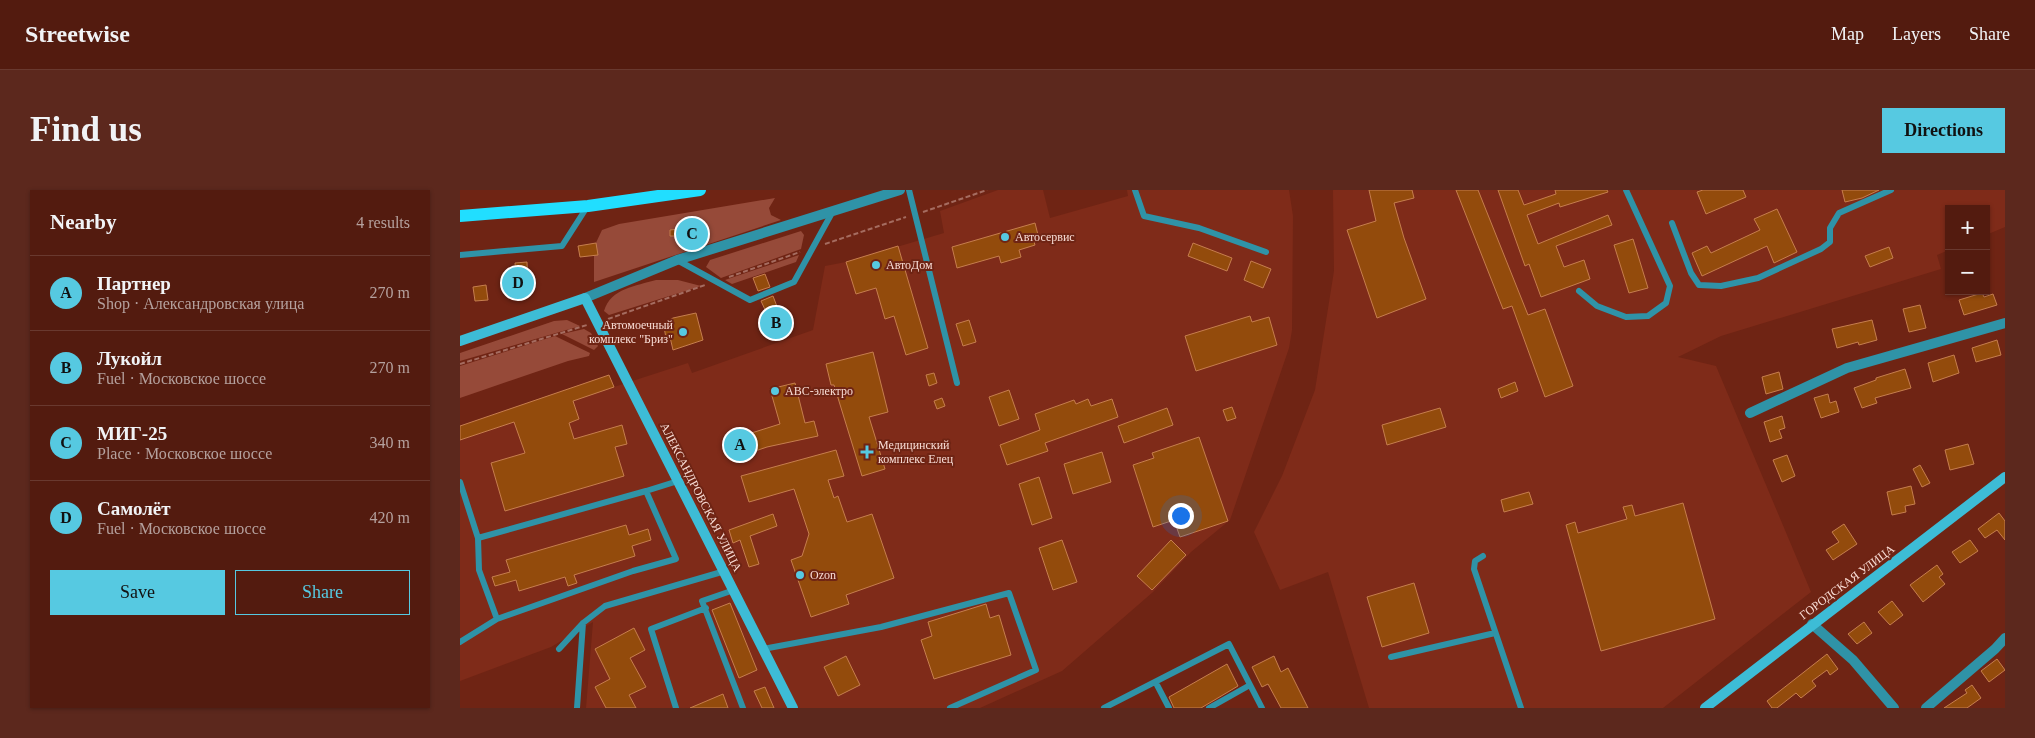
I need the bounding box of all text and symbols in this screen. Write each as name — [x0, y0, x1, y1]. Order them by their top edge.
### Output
text: Streetwise — [25, 21, 130, 47]
text: Map — [1831, 24, 1864, 44]
text: Layers — [1892, 24, 1941, 44]
text: Share — [1969, 24, 2010, 44]
button: Directions — [1882, 108, 2005, 153]
text: Find us — [30, 110, 142, 149]
map controls — [1945, 205, 1990, 295]
button: + — [1945, 205, 1990, 250]
text: Nearby — [50, 210, 117, 234]
text: 4 results — [356, 214, 410, 231]
pin: C — [676, 215, 708, 253]
place label: Автосервис — [1015, 230, 1075, 244]
marker: Автосервис — [999, 231, 1011, 243]
button: − — [1945, 250, 1990, 295]
place label: АвтоДом — [886, 258, 933, 272]
marker: АвтоДом — [870, 259, 882, 271]
pin: D — [502, 264, 534, 302]
text: Партнер — [97, 273, 171, 294]
text: A — [60, 284, 72, 301]
text: 270 m — [370, 284, 410, 301]
text: Shop · Александровская улица — [97, 295, 304, 312]
pin: B — [760, 304, 792, 342]
place label: Автомоечный комплекс "Бриз" — [589, 318, 674, 346]
marker: Автомоечный комплекс "Бриз" — [677, 326, 689, 338]
text: Лукойл — [97, 348, 162, 369]
text: B — [61, 359, 71, 376]
text: 270 m — [370, 359, 410, 376]
text: Fuel · Московское шоссе — [97, 370, 266, 387]
place label: АВС-электро — [785, 384, 853, 398]
marker: АВС-электро — [769, 385, 781, 397]
street label: АЛЕКСАНДРОВСКАЯ УЛИЦА — [657, 420, 745, 574]
text: МИГ-25 — [97, 423, 167, 444]
pin: A — [724, 426, 756, 464]
text: C — [60, 434, 72, 451]
text: 340 m — [370, 434, 410, 451]
place label: Медицинский комплекс Елец — [878, 438, 954, 466]
text: Place · Московское шоссе — [97, 445, 272, 462]
marker: Медицинский комплекс Елец — [860, 445, 874, 459]
text: Самолёт — [97, 498, 171, 519]
your location — [1168, 503, 1194, 529]
text: D — [60, 509, 72, 526]
text: 420 m — [370, 509, 410, 526]
text: Fuel · Московское шоссе — [97, 520, 266, 537]
street label: ГОРОДСКАЯ УЛИЦА — [1797, 542, 1898, 622]
place label: Ozon — [810, 568, 836, 582]
marker: Ozon — [794, 569, 806, 581]
button: Save — [50, 570, 225, 615]
button: Share — [235, 570, 410, 615]

